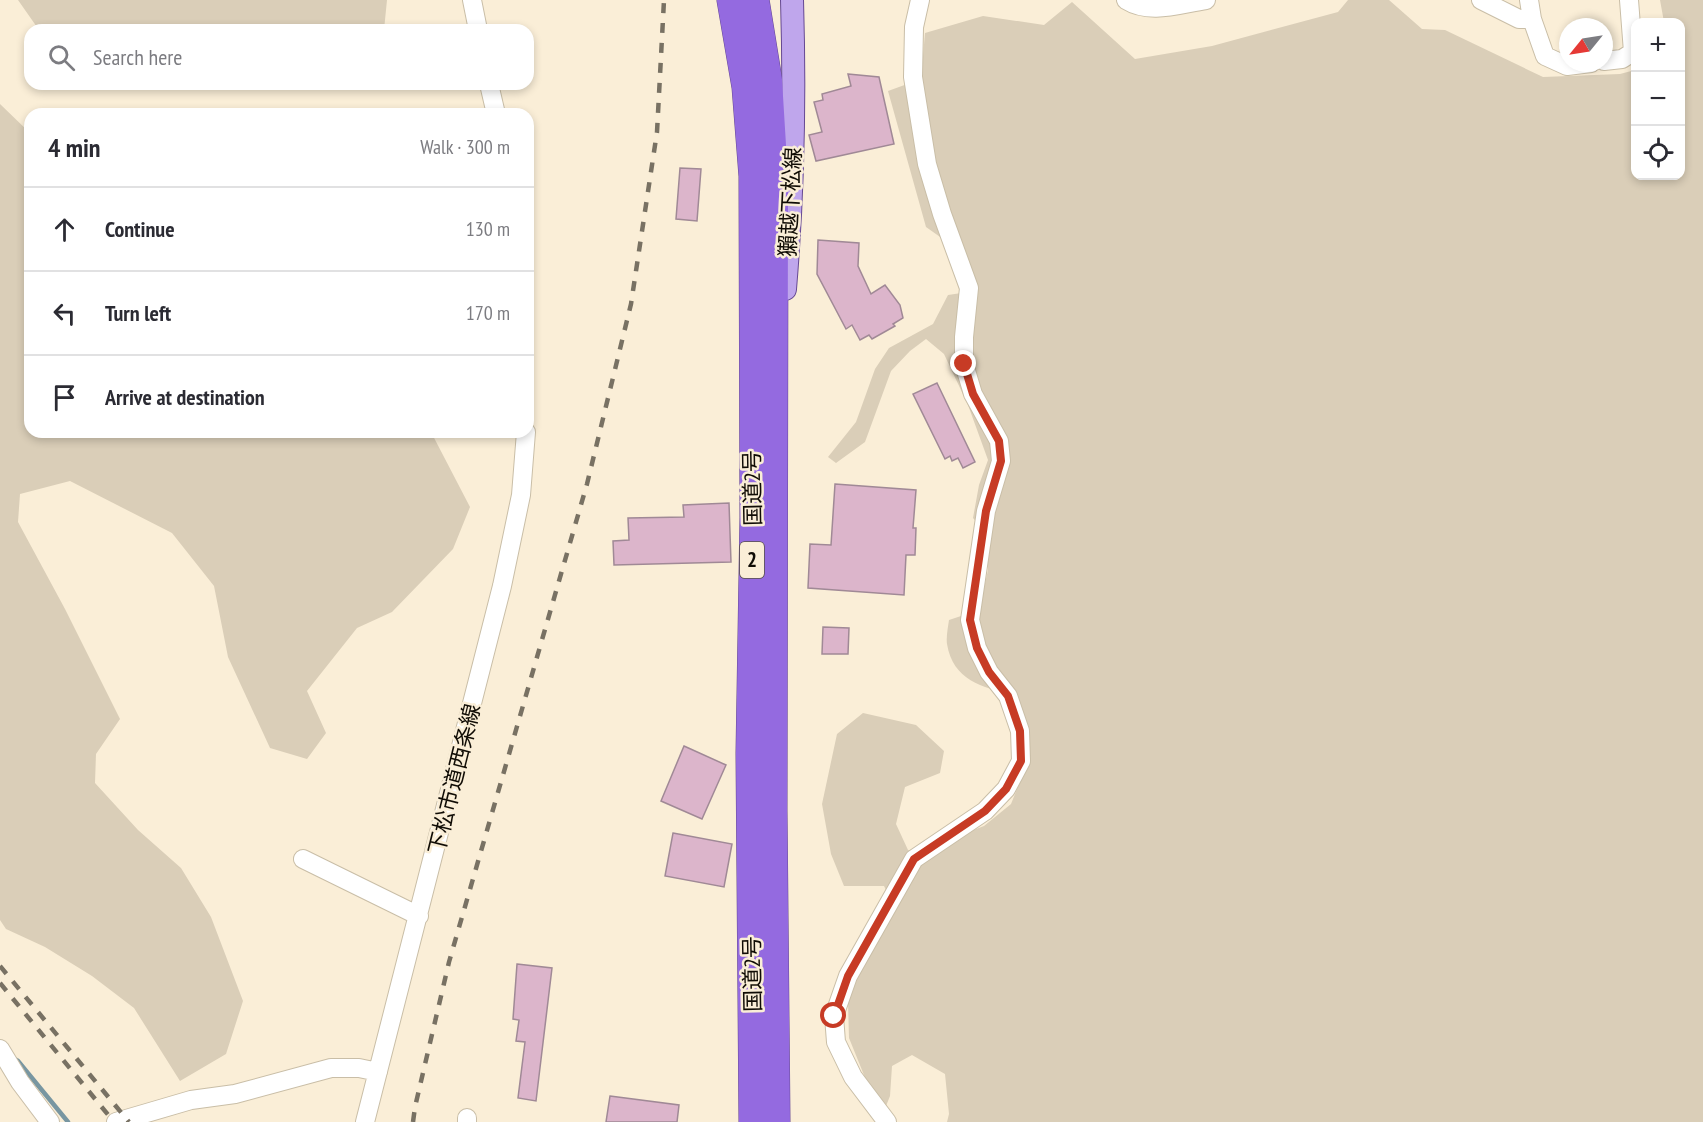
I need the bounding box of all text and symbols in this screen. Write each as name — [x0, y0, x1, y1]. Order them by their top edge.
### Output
north arrow — [1559, 18, 1613, 72]
map controls — [1631, 18, 1685, 180]
button: + — [1631, 18, 1685, 72]
search box — [24, 24, 534, 90]
icon: search — [45, 41, 78, 74]
text: Search here — [93, 43, 182, 71]
button: − — [1631, 72, 1685, 126]
button: locate — [1631, 126, 1685, 180]
text: 4 min — [48, 131, 101, 164]
text: Walk · 300 m — [420, 134, 510, 160]
street label: 獺越下松線 — [773, 146, 807, 258]
icon: ahead — [48, 213, 81, 246]
text: Continue — [105, 215, 175, 243]
text: 130 m — [466, 216, 510, 242]
icon: left — [48, 297, 81, 330]
text: Turn left — [105, 299, 171, 327]
text: 170 m — [466, 300, 510, 326]
route end — [950, 350, 976, 376]
icon: arrive — [48, 381, 81, 414]
text: Arrive at destination — [105, 383, 265, 411]
street label: 国道2号 — [737, 450, 767, 526]
road number: 2 — [740, 542, 764, 578]
street label: 下松市道西条線 — [422, 701, 486, 857]
street label: 国道2号 — [737, 936, 767, 1012]
route start — [820, 1002, 846, 1028]

